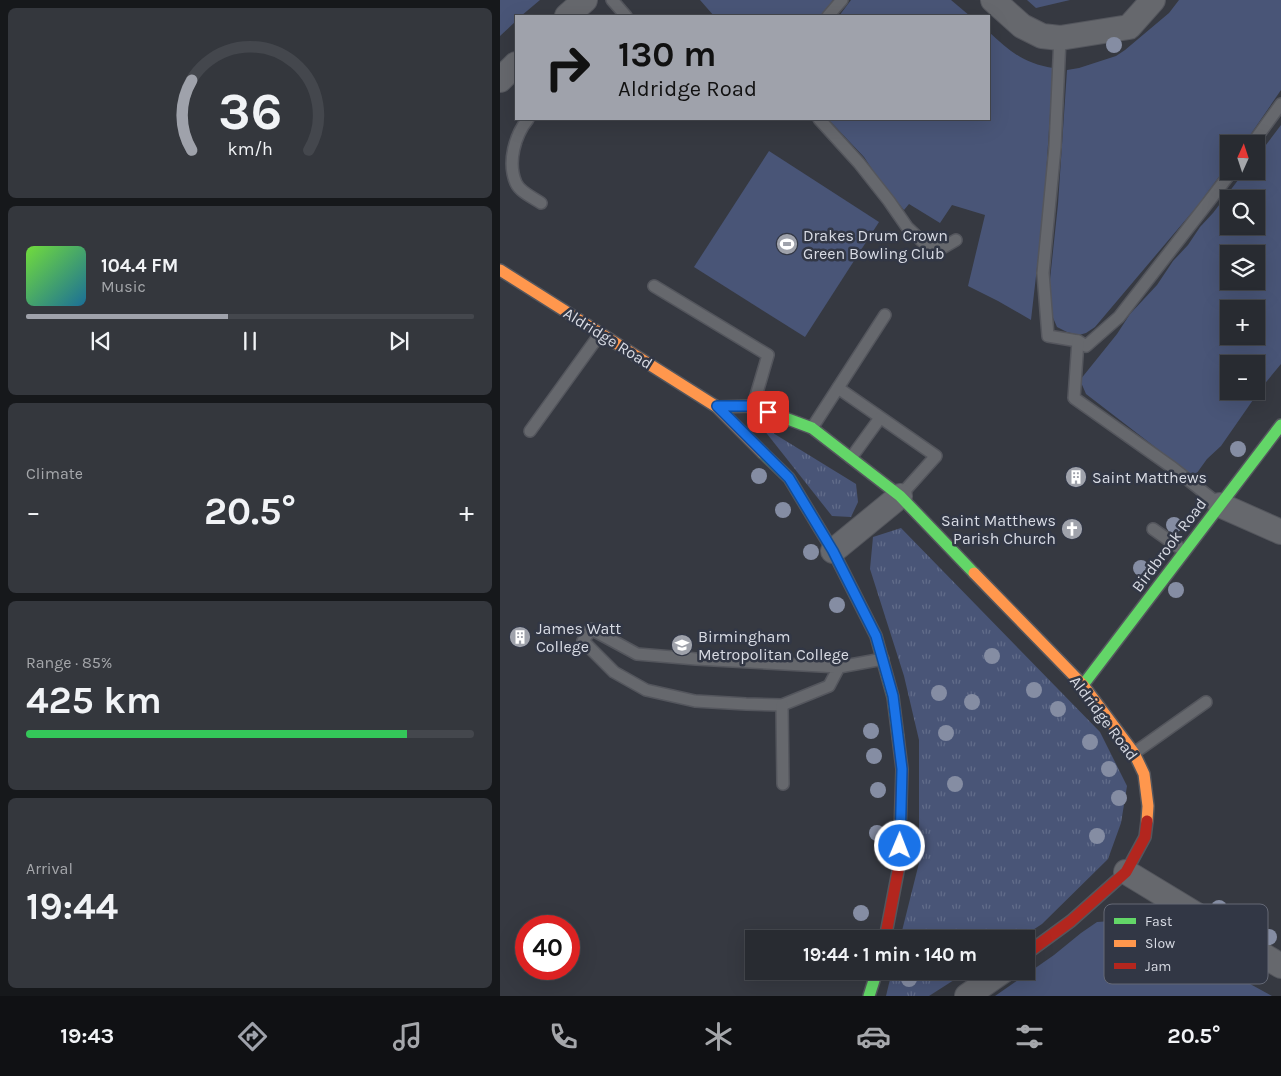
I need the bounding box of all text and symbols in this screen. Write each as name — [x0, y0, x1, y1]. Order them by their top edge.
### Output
text: 130 m — [618, 34, 716, 75]
icon: right — [535, 35, 600, 100]
text: Aldridge Road — [618, 76, 757, 102]
text: 36 — [218, 81, 282, 142]
north arrow — [1220, 135, 1265, 180]
map controls — [1220, 135, 1265, 400]
text: km/h — [227, 139, 273, 160]
button: search — [1220, 190, 1265, 235]
place label: Drakes Drum Crown Green Bowling Club — [803, 226, 948, 263]
sports icon: Drakes Drum Crown Green Bowling Club — [775, 232, 799, 256]
button: layers — [1220, 245, 1265, 290]
text: 104.4 FM — [101, 255, 178, 277]
text: Music — [101, 277, 146, 296]
button: + — [1220, 300, 1265, 345]
street label: Aldridge Road — [560, 303, 656, 373]
icon: previous — [87, 327, 115, 355]
icon: pause — [236, 327, 264, 355]
icon: next — [385, 327, 413, 355]
button: − — [1220, 355, 1265, 400]
pin — [747, 391, 789, 433]
icon: arrive — [754, 398, 782, 426]
text: Climate — [26, 464, 83, 483]
building icon: Saint Matthews — [1064, 465, 1088, 489]
place label: Saint Matthews — [1092, 468, 1207, 487]
text: 20.5° — [204, 489, 296, 534]
street label: Birdbrook Road — [1128, 494, 1210, 596]
text: − — [26, 495, 41, 528]
text: + — [459, 495, 474, 528]
place label: Saint Matthews Parish Church — [941, 511, 1056, 548]
church icon: Saint Matthews Parish Church — [1060, 517, 1084, 541]
place label: James Watt College — [536, 619, 621, 656]
building icon: James Watt College — [508, 625, 532, 649]
place label: Birmingham Metropolitan College — [698, 627, 849, 664]
school or university icon: Birmingham Metropolitan College — [670, 633, 694, 657]
text: Range · 85% — [26, 653, 112, 672]
street label: Aldridge Road — [1066, 672, 1142, 764]
text: 425 km — [26, 678, 162, 723]
position arrow — [873, 819, 925, 871]
text: Arrival — [26, 859, 73, 878]
text: 19:44 — [26, 884, 118, 929]
legend — [1104, 904, 1268, 984]
text: Fast — [1145, 913, 1172, 930]
speed limit sign: 40 — [515, 915, 580, 980]
text: Slow — [1145, 935, 1175, 952]
text: 19:44 · 1 min · 140 m — [803, 944, 977, 966]
text: Jam — [1145, 958, 1171, 975]
icon: directions — [235, 1019, 270, 1054]
icon: music — [390, 1019, 425, 1054]
icon: phone — [546, 1019, 581, 1054]
icon: climate — [701, 1019, 736, 1054]
icon: car — [856, 1019, 891, 1054]
icon: filters — [1012, 1019, 1047, 1054]
text: 19:43 — [60, 1023, 114, 1049]
text: 20.5° — [1167, 1023, 1221, 1049]

